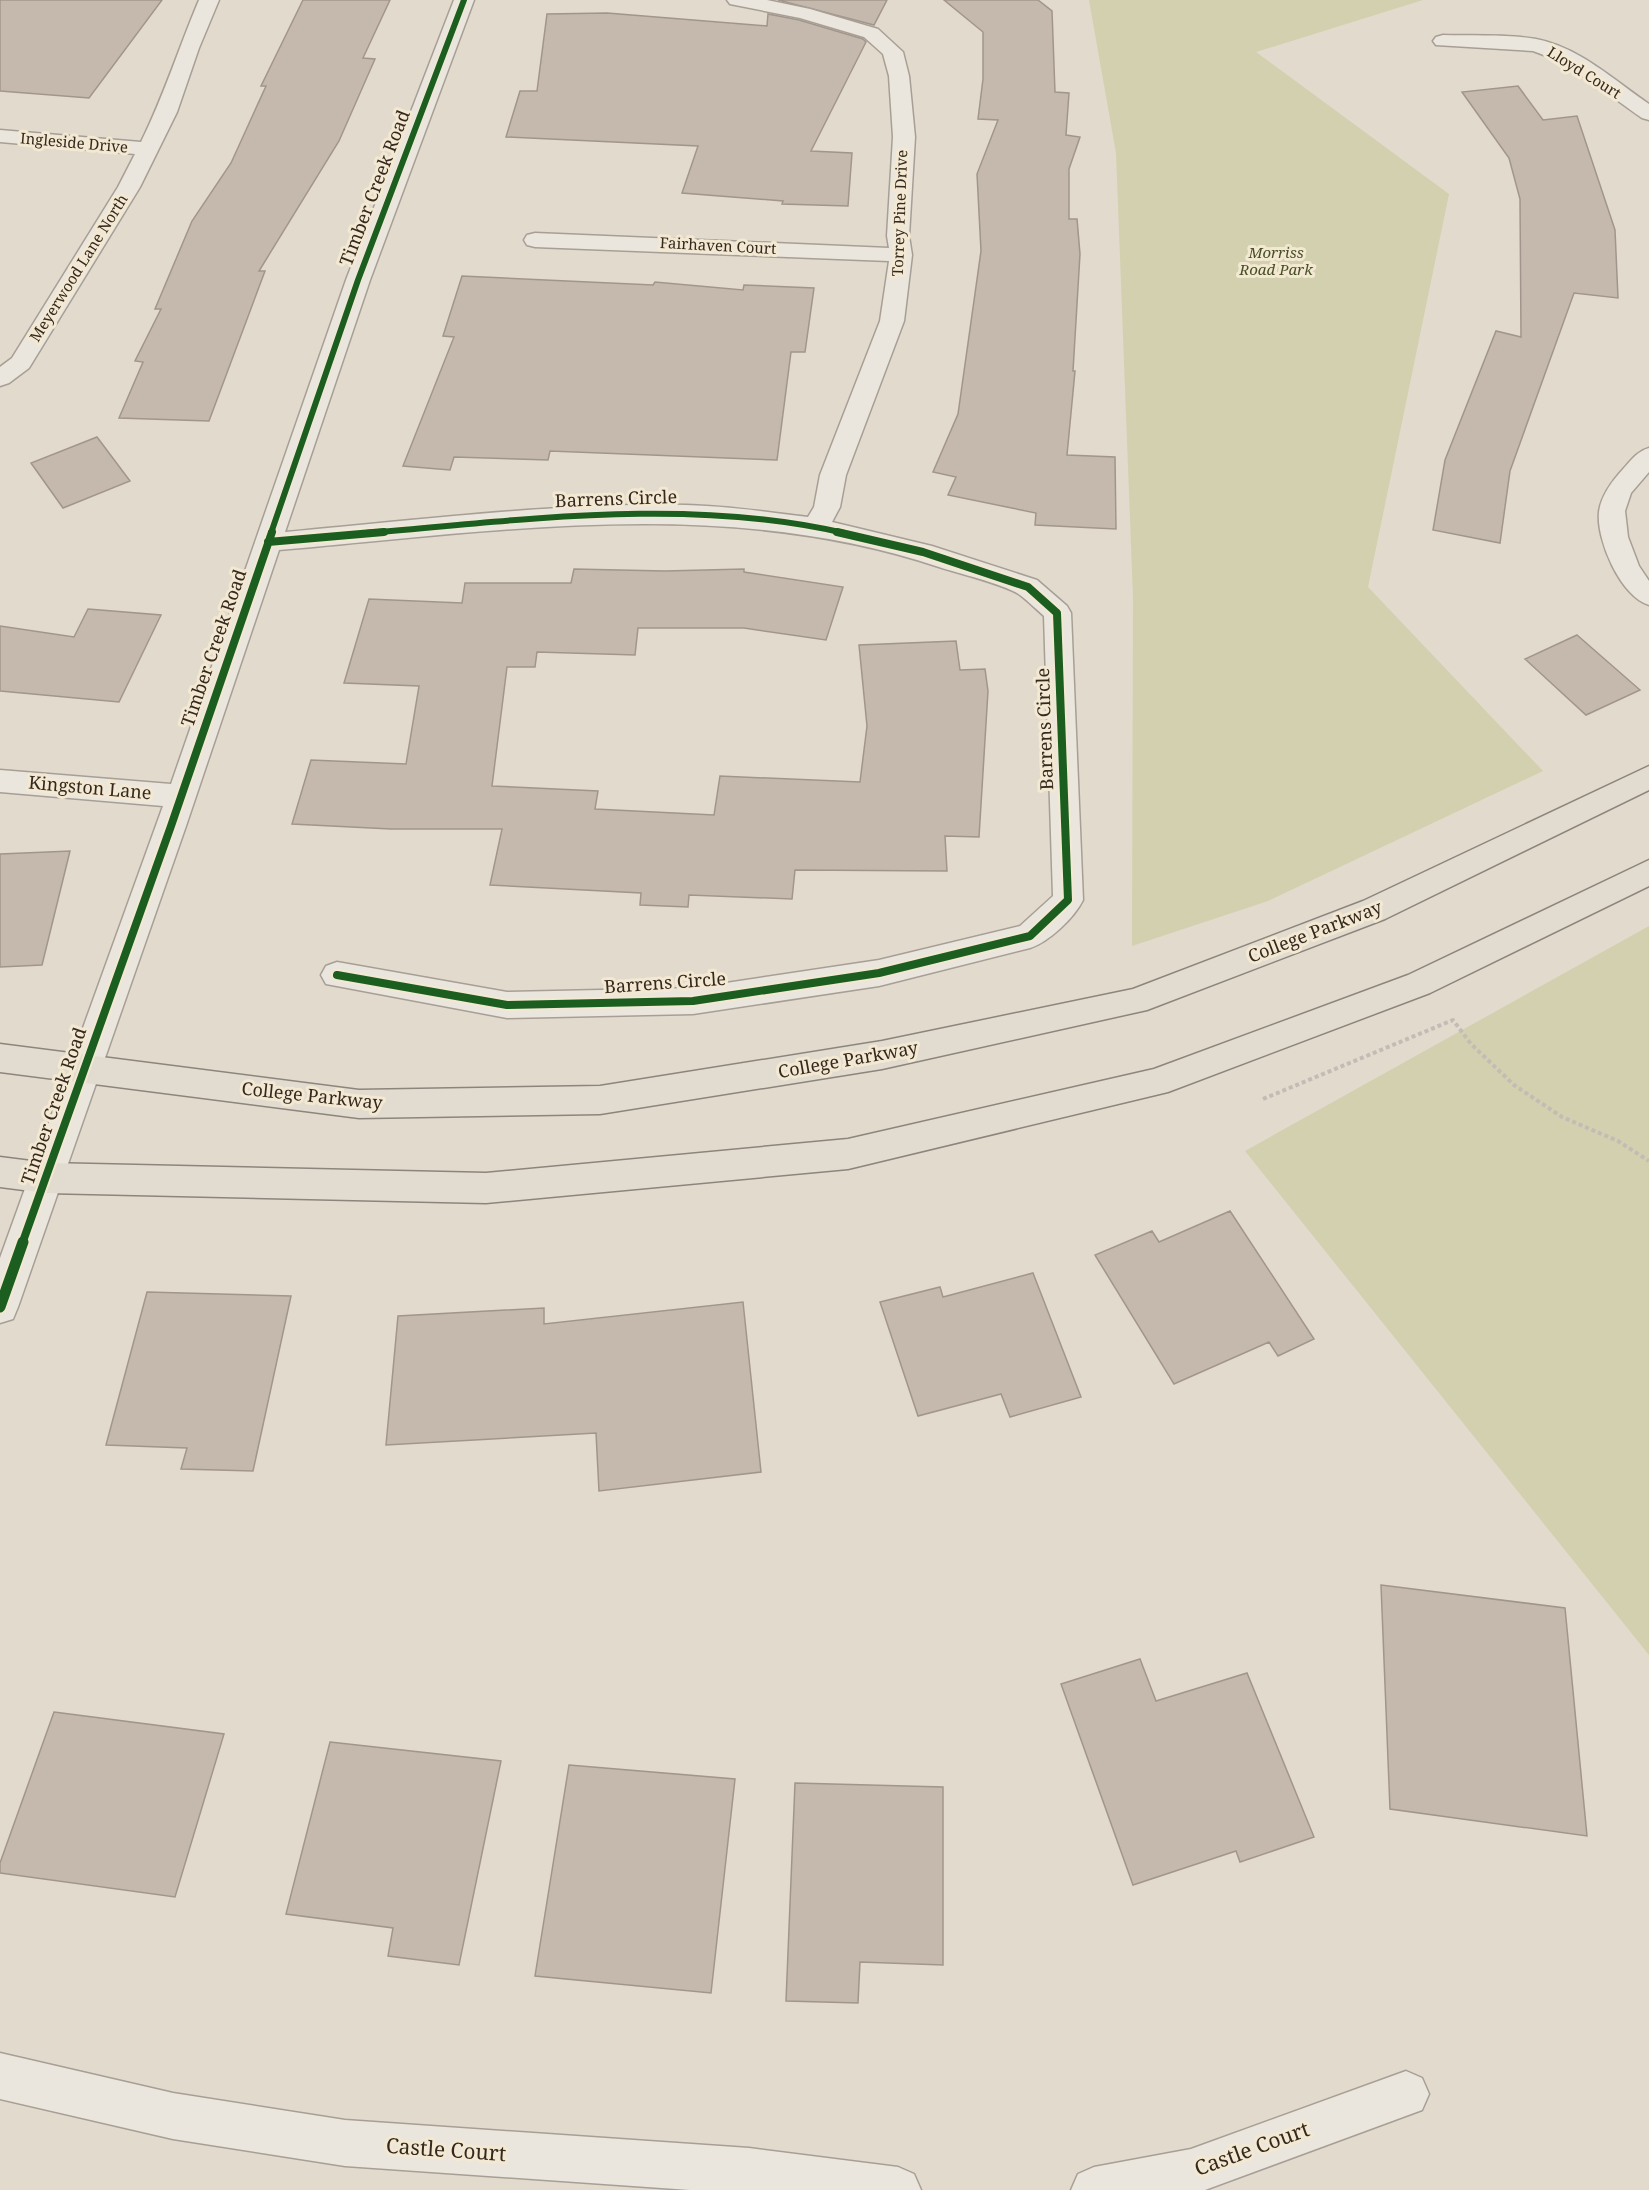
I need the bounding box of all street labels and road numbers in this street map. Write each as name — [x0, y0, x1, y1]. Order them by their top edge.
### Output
street label: Lloyd Court — [1544, 42, 1625, 103]
street label: Timber Creek Road — [333, 106, 415, 269]
street label: Ingleside Drive — [19, 127, 129, 157]
street label: Torrey Pine Drive — [887, 149, 911, 277]
street label: Meyerwood Lane North — [25, 190, 132, 345]
street label: Fairhaven Court — [659, 232, 777, 258]
street label: Barrens Circle — [554, 484, 677, 512]
street label: Timber Creek Road — [175, 566, 251, 730]
street label: Barrens Circle — [1030, 668, 1058, 791]
street label: Kingston Lane — [28, 770, 153, 804]
street label: College Parkway — [1244, 894, 1386, 968]
street label: Barrens Circle — [603, 966, 727, 998]
street label: Timber Creek Road — [15, 1024, 91, 1188]
street label: College Parkway — [776, 1035, 920, 1083]
street label: College Parkway — [240, 1076, 385, 1114]
street label: Castle Court — [1190, 2114, 1313, 2182]
street label: Castle Court — [385, 2131, 507, 2167]

